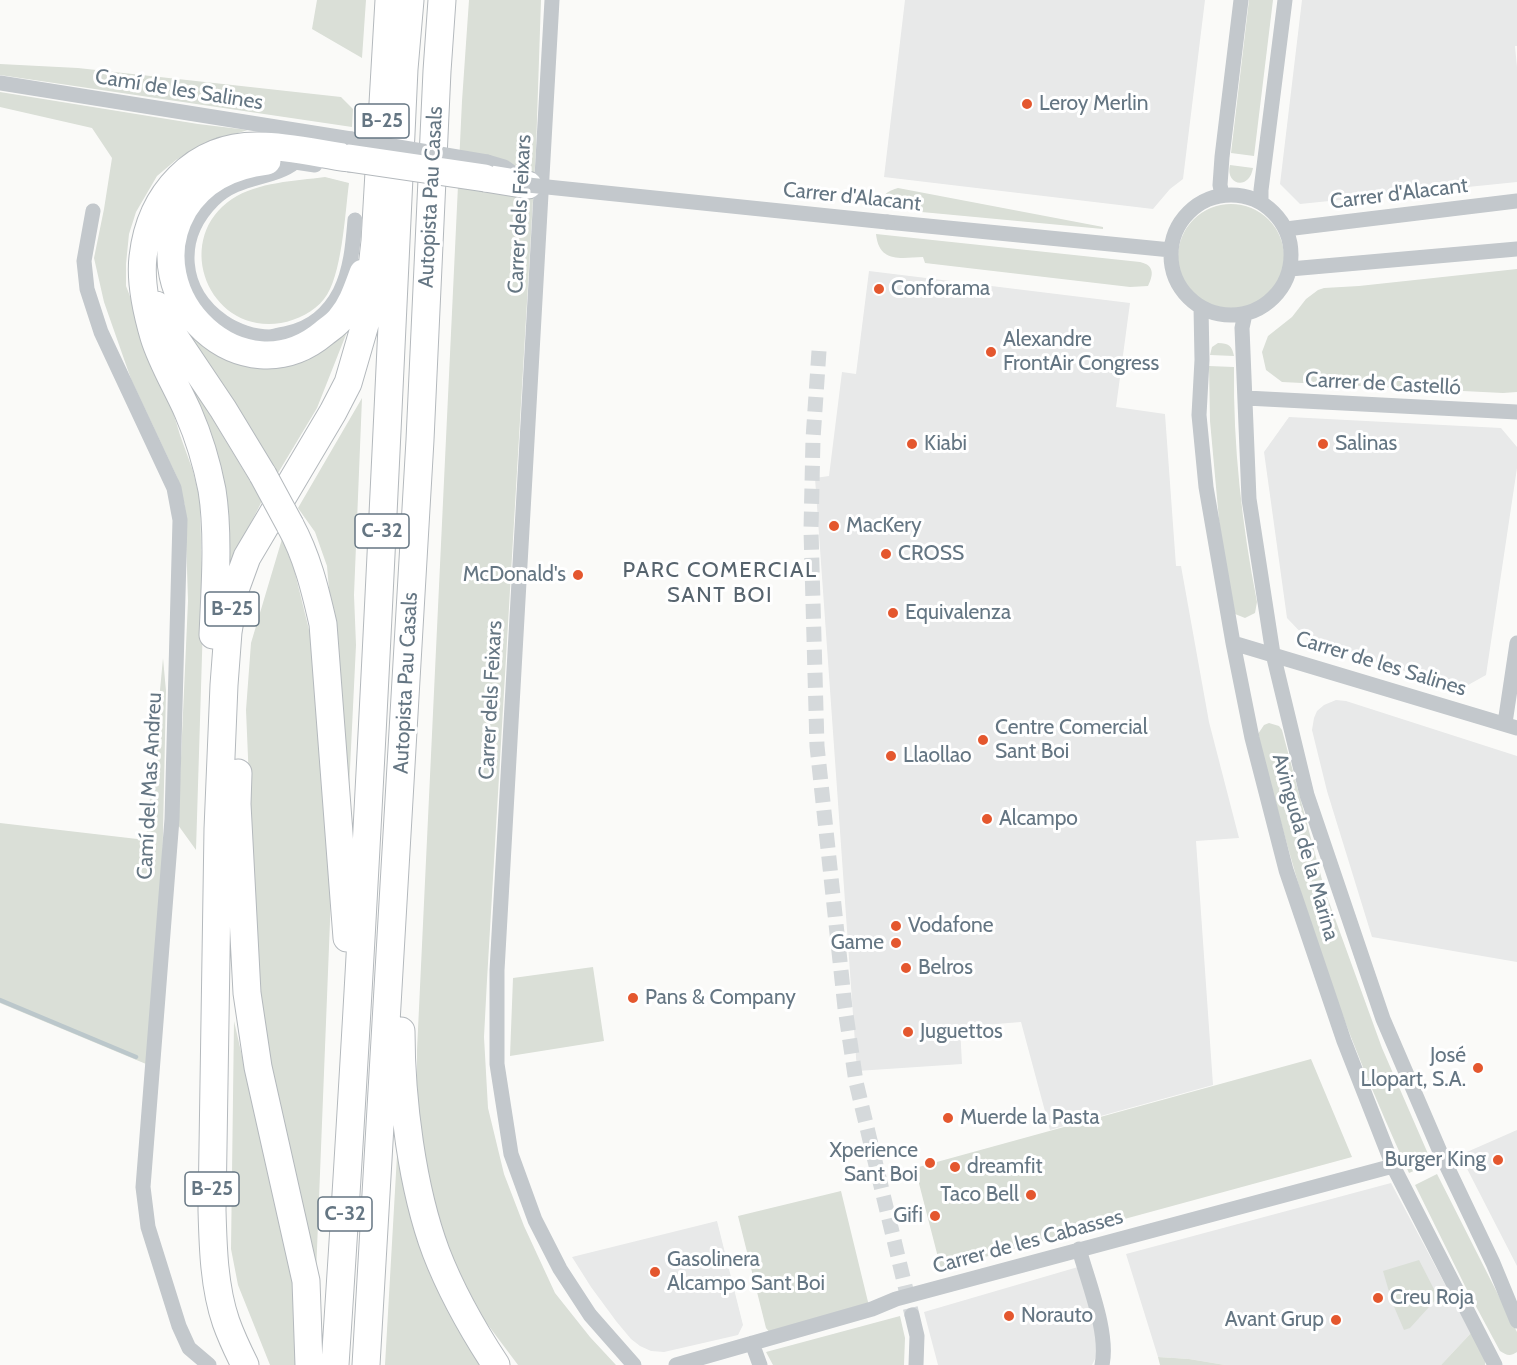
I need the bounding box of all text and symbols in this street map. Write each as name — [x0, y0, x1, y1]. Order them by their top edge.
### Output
street label: Camí de les Salines — [93, 64, 265, 116]
place label: Leroy Merlin — [1039, 91, 1148, 117]
marker: Leroy Merlin — [1020, 97, 1034, 111]
road number: B-25 — [355, 104, 409, 138]
street label: Autopista Pau Casals — [414, 106, 448, 288]
street label: Carrer dels Feixars — [503, 134, 537, 294]
street label: Carrer d'Alacant — [1329, 173, 1469, 215]
street label: Carrer d'Alacant — [782, 177, 922, 217]
place label: Conforama — [891, 276, 990, 302]
marker: Conforama — [872, 282, 886, 296]
place label: Alexandre FrontAir Congress — [1003, 327, 1159, 377]
marker: Alexandre FrontAir Congress — [984, 345, 998, 359]
street label: Carrer de Castelló — [1304, 367, 1462, 401]
place label: Kiabi — [924, 431, 967, 457]
place label: Salinas — [1335, 431, 1397, 457]
marker: Kiabi — [905, 437, 919, 451]
marker: Salinas — [1316, 437, 1330, 451]
place label: MacKery — [846, 513, 922, 539]
road number: C-32 — [355, 514, 409, 548]
marker: MacKery — [827, 519, 841, 533]
place label: CROSS — [898, 541, 964, 567]
marker: CROSS — [879, 547, 893, 561]
district label: PARC COMERCIAL SANT BOI — [622, 558, 818, 610]
place label: McDonald's — [463, 562, 566, 588]
marker: McDonald's — [571, 568, 585, 582]
road number: B-25 — [205, 592, 259, 626]
street label: Autopista Pau Casals — [389, 592, 423, 774]
place label: Equivalenza — [905, 600, 1011, 626]
marker: Equivalenza — [886, 606, 900, 620]
street label: Carrer dels Feixars — [474, 620, 508, 780]
street label: Carrer de les Salines — [1293, 626, 1469, 702]
street label: Camí del Mas Andreu — [133, 692, 167, 880]
place label: Centre Comercial Sant Boi — [995, 715, 1148, 765]
marker: Centre Comercial Sant Boi — [976, 733, 990, 747]
place label: Llaollao — [903, 743, 972, 769]
marker: Llaollao — [884, 749, 898, 763]
street label: Avinguda de la Marina — [1266, 751, 1344, 943]
place label: Alcampo — [999, 806, 1078, 832]
marker: Alcampo — [980, 812, 994, 826]
place label: Vodafone — [908, 913, 994, 939]
marker: Vodafone — [889, 919, 903, 933]
place label: Game — [831, 930, 884, 956]
marker: Game — [889, 936, 903, 950]
place label: Belros — [918, 955, 973, 981]
marker: Belros — [899, 961, 913, 975]
place label: Pans & Company — [645, 985, 796, 1011]
marker: Pans & Company — [626, 991, 640, 1005]
place label: Juguettos — [920, 1019, 1003, 1045]
marker: Juguettos — [901, 1025, 915, 1039]
place label: José Llopart, S.A. — [1360, 1043, 1466, 1093]
marker: José Llopart, S.A. — [1471, 1061, 1485, 1075]
place label: Muerde la Pasta — [960, 1105, 1099, 1131]
marker: Muerde la Pasta — [941, 1111, 955, 1125]
place label: Xperience Sant Boi — [829, 1138, 918, 1188]
place label: Burger King — [1384, 1147, 1486, 1173]
marker: Burger King — [1491, 1153, 1505, 1167]
place label: dreamfit — [967, 1154, 1043, 1180]
marker: Xperience Sant Boi — [923, 1156, 937, 1170]
marker: dreamfit — [948, 1160, 962, 1174]
road number: B-25 — [185, 1172, 239, 1206]
place label: Taco Bell — [940, 1182, 1019, 1208]
marker: Taco Bell — [1024, 1188, 1038, 1202]
road number: C-32 — [318, 1197, 372, 1231]
place label: Gifi — [893, 1203, 923, 1229]
street label: Carrer de les Cabasses — [930, 1204, 1126, 1280]
marker: Gifi — [928, 1209, 942, 1223]
place label: Gasolinera Alcampo Sant Boi — [667, 1247, 825, 1297]
marker: Gasolinera Alcampo Sant Boi — [648, 1265, 662, 1279]
place label: Creu Roja — [1390, 1285, 1474, 1311]
marker: Creu Roja — [1371, 1291, 1385, 1305]
place label: Norauto — [1021, 1303, 1093, 1329]
place label: Avant Grup — [1225, 1307, 1324, 1333]
marker: Norauto — [1002, 1309, 1016, 1323]
marker: Avant Grup — [1329, 1313, 1343, 1327]

